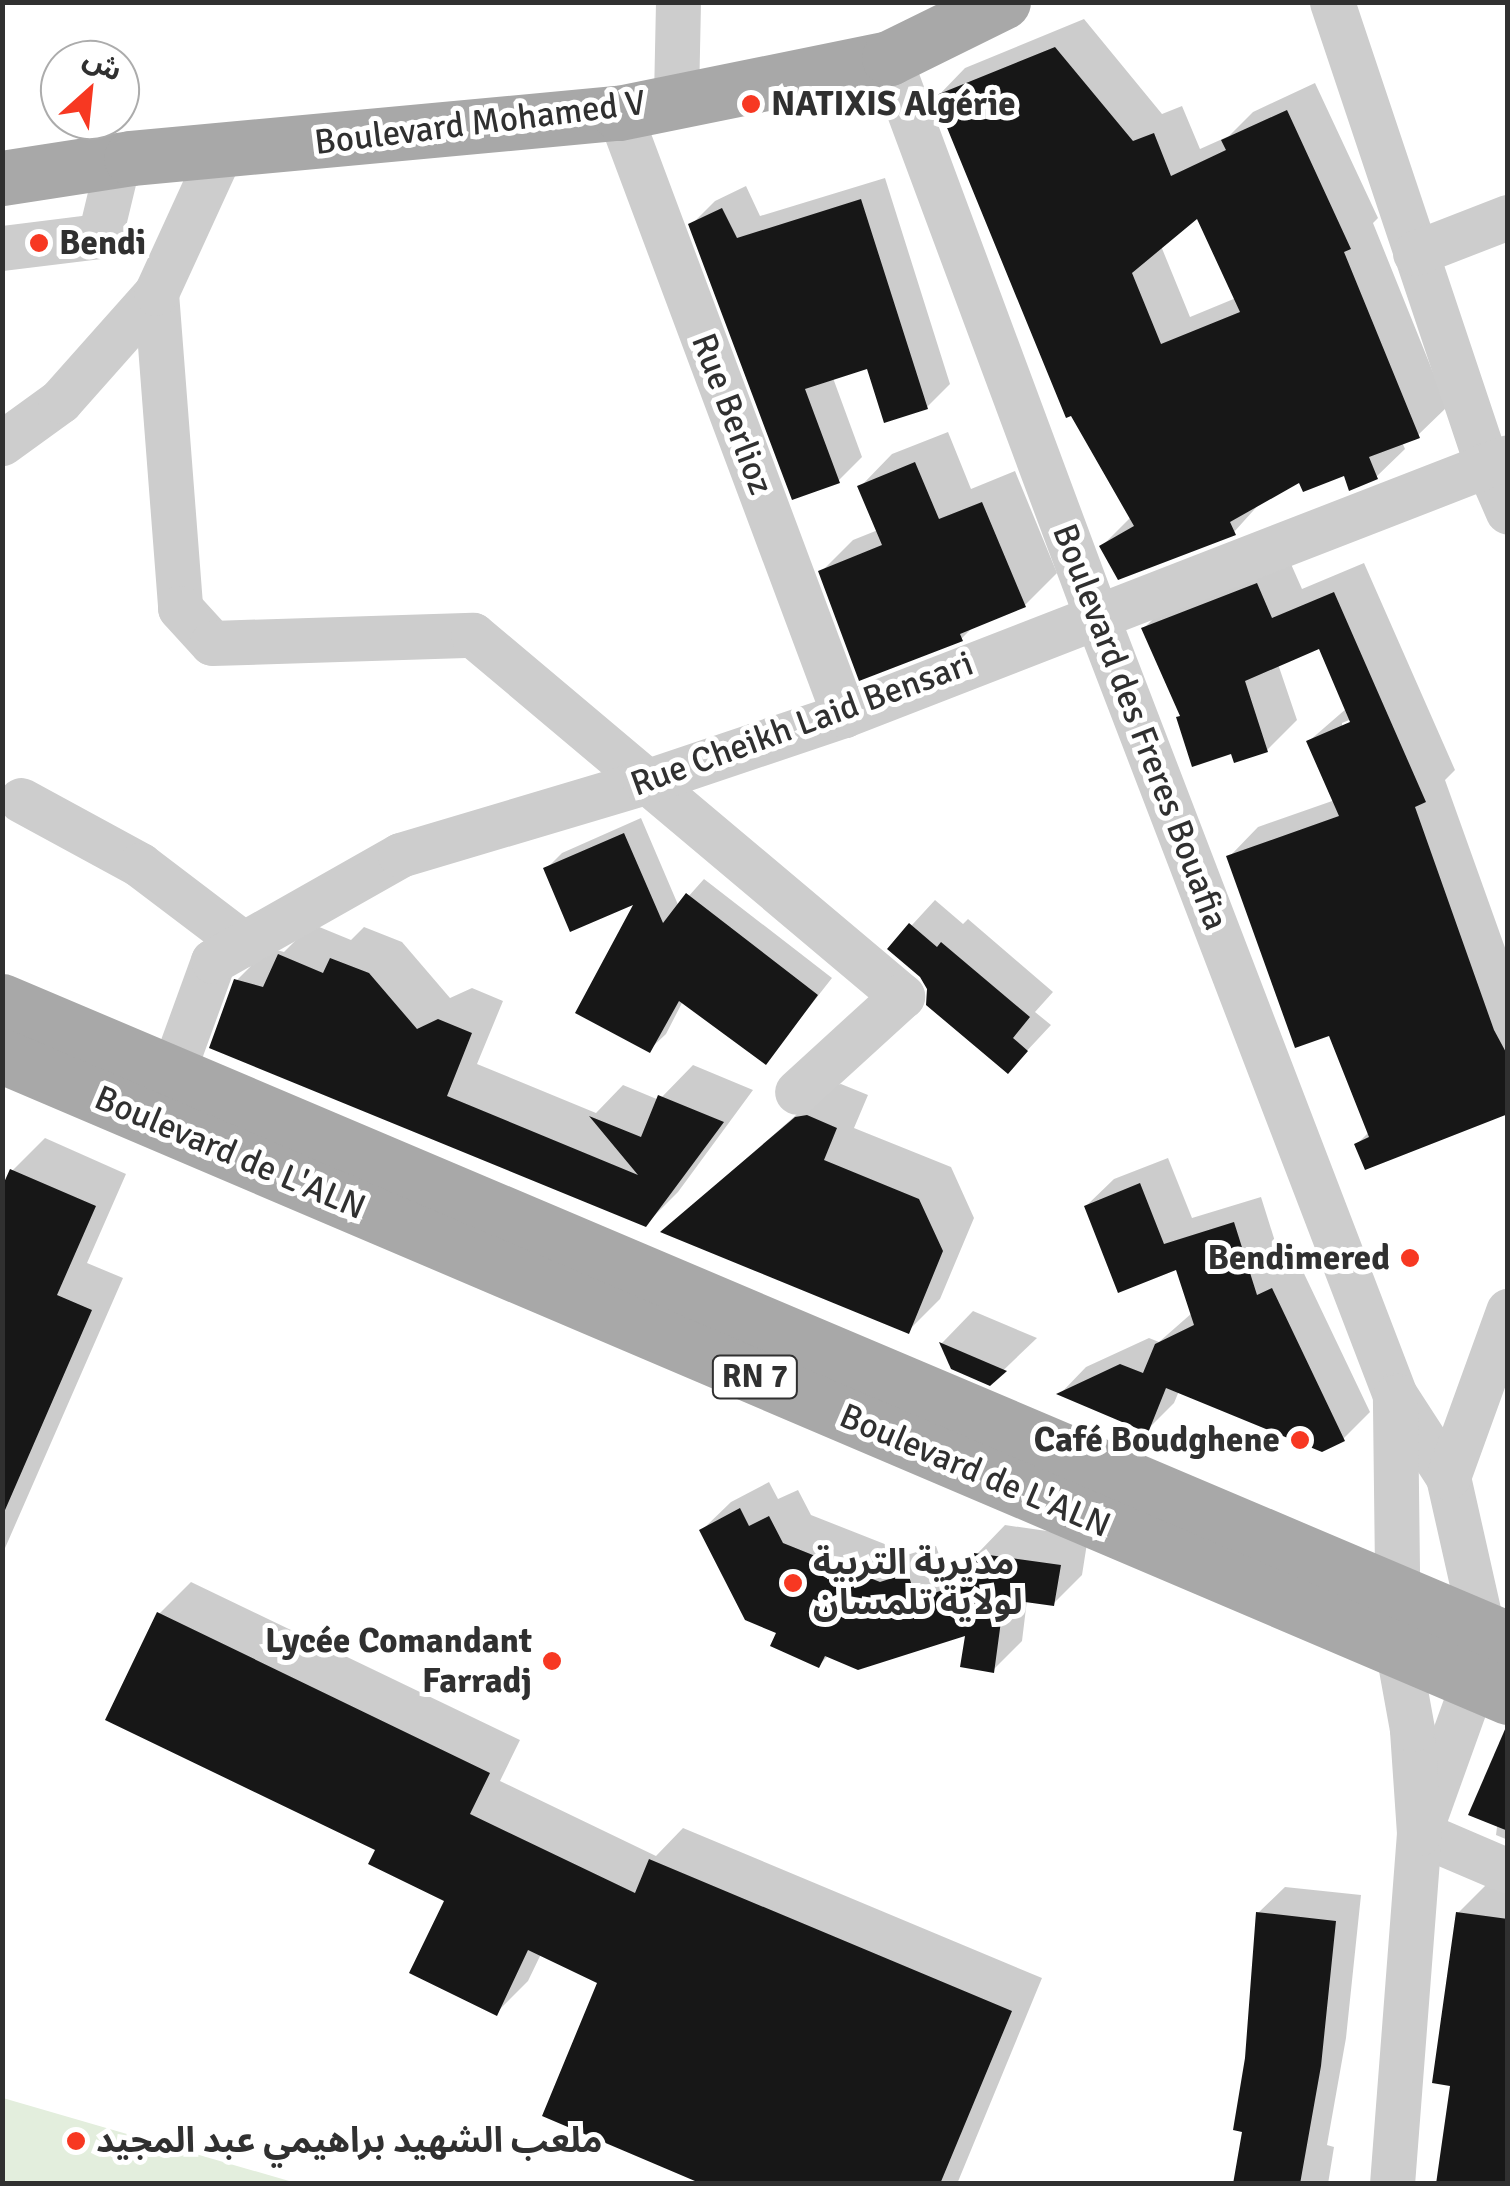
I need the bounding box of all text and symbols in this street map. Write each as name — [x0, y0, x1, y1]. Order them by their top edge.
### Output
north arrow — [40, 40, 140, 140]
text: ش — [78, 41, 128, 89]
street label: Boulevard Mohamed V — [312, 82, 648, 164]
place label: NATIXIS Algérie — [771, 83, 1016, 125]
marker: NATIXIS Algérie — [740, 93, 762, 115]
place label: Bendi — [59, 222, 146, 264]
marker: Bendi — [28, 232, 50, 254]
street label: Rue Berlioz — [682, 328, 782, 500]
street label: Boulevard des Freres Bouafia — [1043, 518, 1237, 936]
street label: Rue Cheikh Laid Bensari — [625, 642, 979, 806]
street label: Boulevard de L'ALN — [88, 1077, 372, 1229]
place label: Bendimered — [1207, 1237, 1390, 1279]
marker: Bendimered — [1399, 1247, 1421, 1269]
road number: RN 7 — [710, 1350, 800, 1404]
street label: Boulevard de L'ALN — [833, 1395, 1117, 1547]
place label: Café Boudghene — [1034, 1419, 1280, 1461]
marker: Café Boudghene — [1289, 1429, 1311, 1451]
place label: مديرية التربية لولاية تلمسان — [813, 1542, 1023, 1624]
marker: مديرية التربية لولاية تلمسان — [782, 1572, 804, 1594]
place label: Lycée Comandant Farradj — [265, 1620, 532, 1702]
marker: Lycée Comandant Farradj — [541, 1650, 563, 1672]
place label: ملعب الشهيد براهيمي عبد المجيد — [96, 2120, 602, 2162]
marker: ملعب الشهيد براهيمي عبد المجيد — [65, 2130, 87, 2152]

